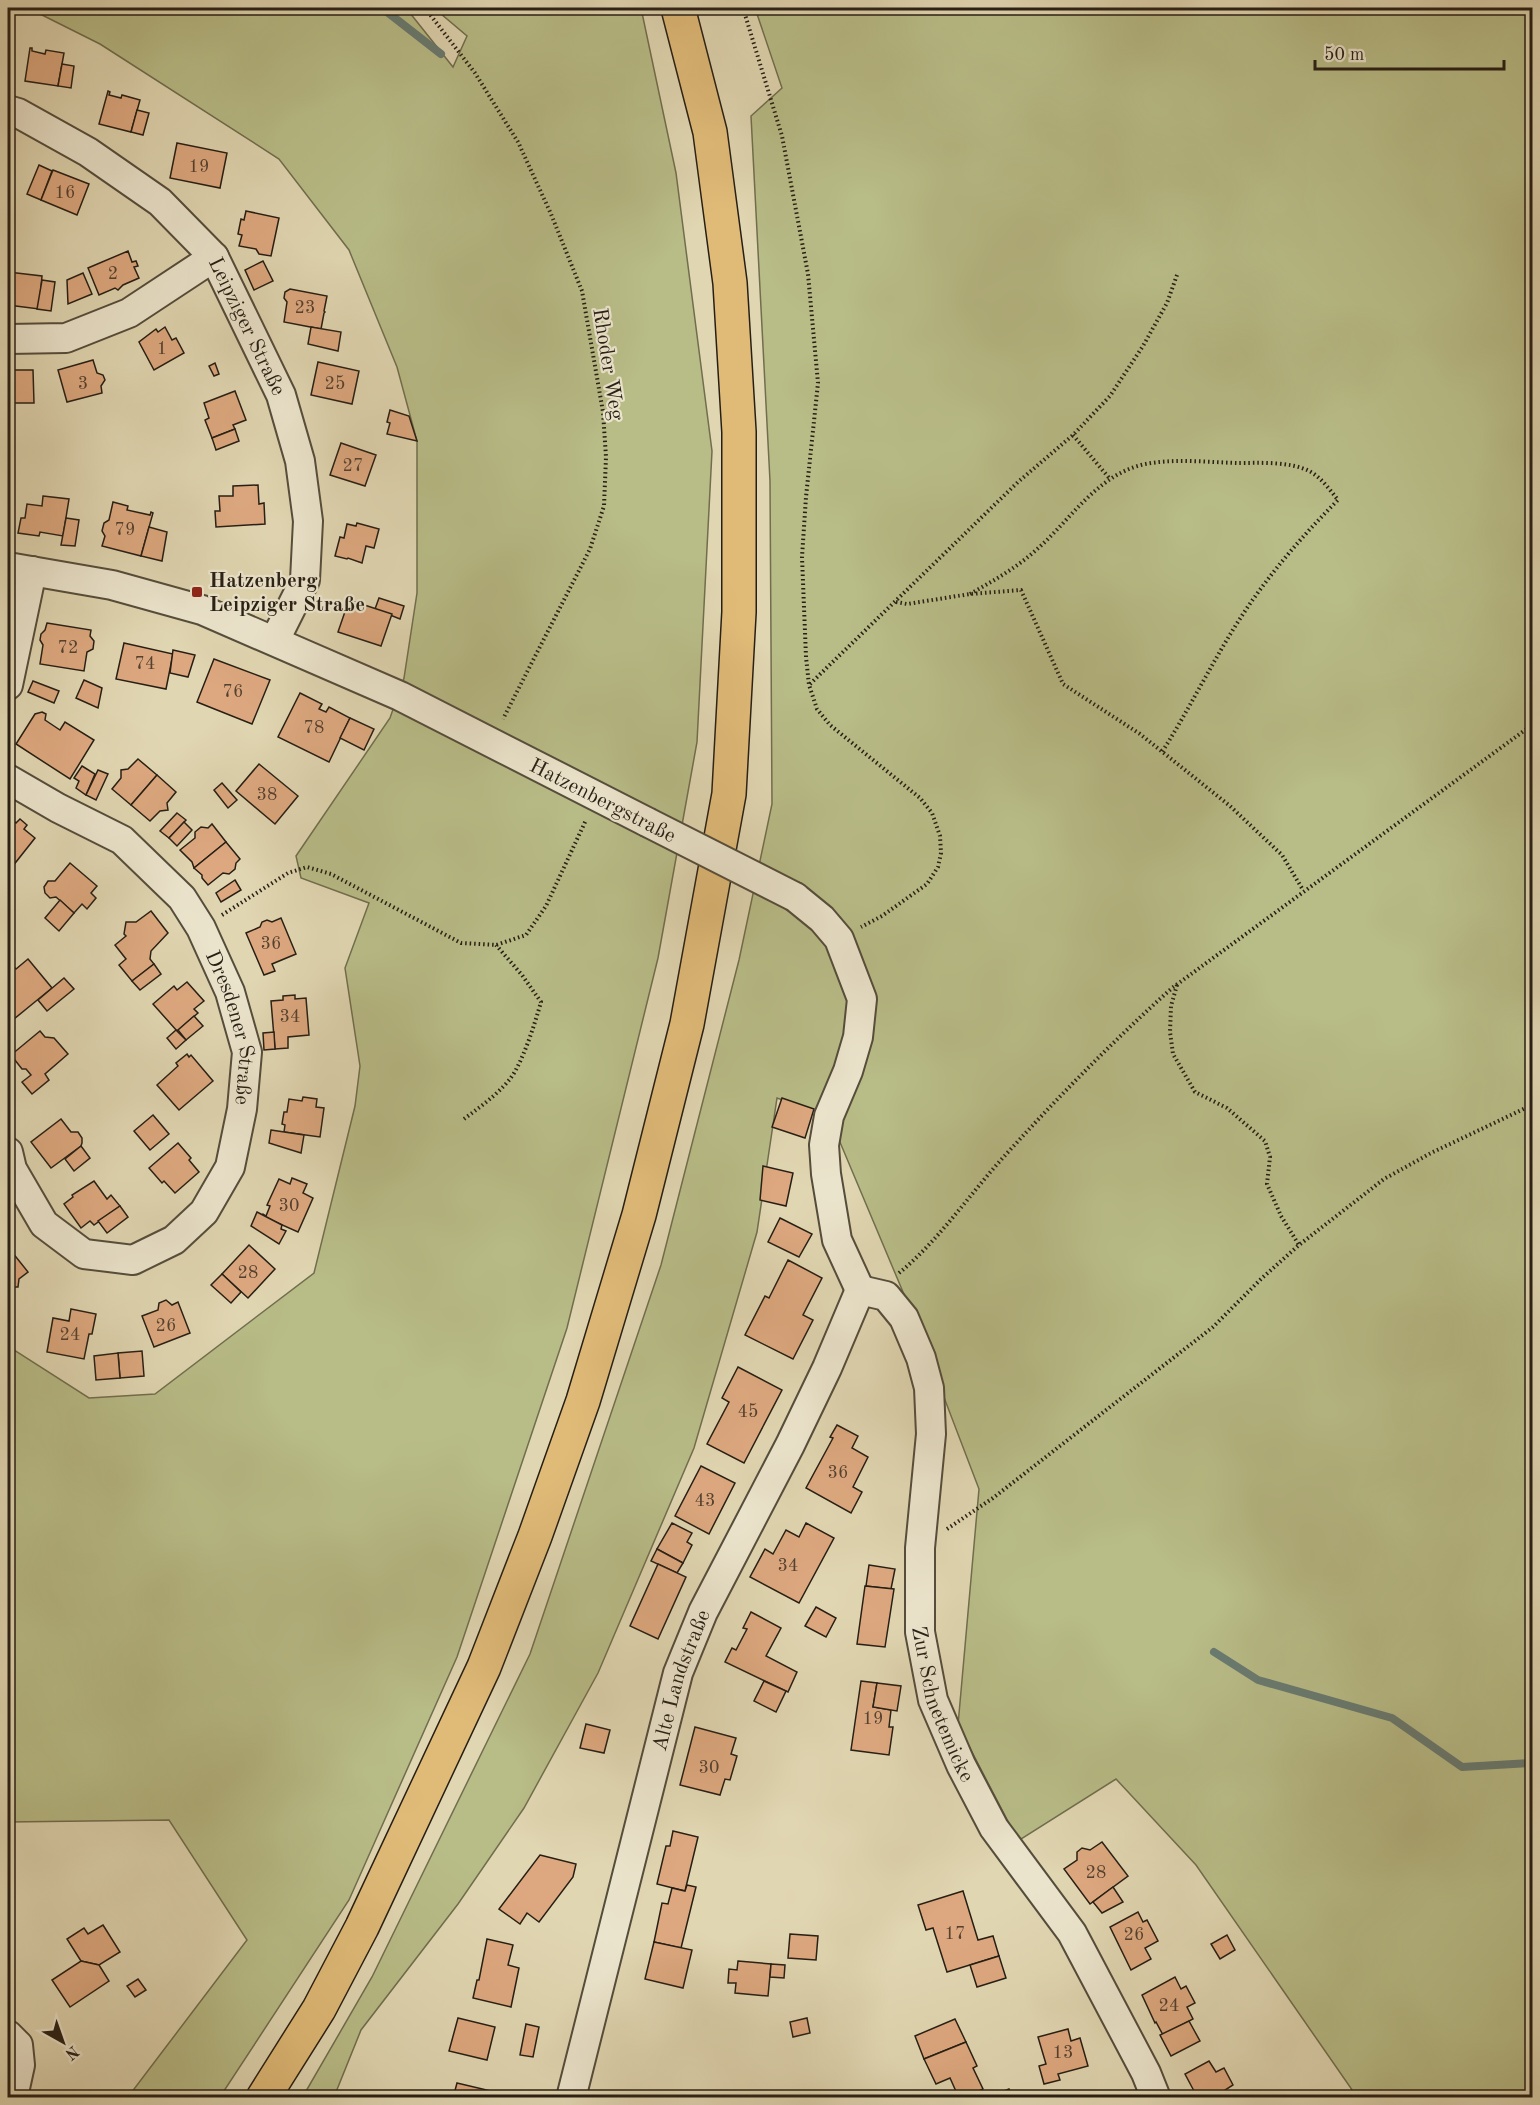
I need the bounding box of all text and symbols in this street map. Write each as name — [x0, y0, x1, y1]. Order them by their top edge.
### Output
scale bar — [1315, 33, 1504, 71]
text: 50 m — [1324, 46, 1364, 64]
house number: 19 — [189, 158, 209, 176]
house number: 16 — [55, 184, 75, 202]
street label: Leipziger Straße — [204, 254, 289, 399]
house number: 2 — [108, 265, 118, 283]
house number: 23 — [295, 299, 315, 317]
street label: Rhoder Weg — [588, 307, 627, 423]
house number: 1 — [157, 340, 167, 358]
house number: 3 — [78, 375, 88, 393]
house number: 25 — [325, 375, 345, 393]
house number: 27 — [343, 457, 363, 475]
house number: 79 — [115, 521, 135, 539]
place label: Hatzenberg Leipziger Straße — [209, 571, 365, 616]
marker: Hatzenberg Leipziger Straße — [190, 585, 204, 599]
house number: 72 — [58, 639, 78, 657]
house number: 74 — [135, 655, 155, 673]
house number: 76 — [223, 683, 243, 701]
house number: 78 — [304, 719, 324, 737]
street label: Hatzenbergstraße — [526, 755, 679, 847]
house number: 38 — [257, 786, 277, 804]
house number: 36 — [261, 935, 281, 953]
street label: Dresdener Straße — [201, 948, 257, 1106]
house number: 34 — [280, 1008, 300, 1026]
house number: 30 — [279, 1197, 299, 1215]
house number: 28 — [238, 1264, 258, 1282]
house number: 26 — [156, 1317, 176, 1335]
house number: 24 — [60, 1326, 80, 1344]
house number: 45 — [738, 1403, 758, 1421]
house number: 36 — [828, 1464, 848, 1482]
house number: 43 — [695, 1492, 715, 1510]
house number: 34 — [778, 1557, 798, 1575]
street label: Alte Landstraße — [650, 1607, 715, 1754]
street label: Zur Schnetemicke — [907, 1625, 977, 1786]
house number: 19 — [863, 1710, 883, 1728]
house number: 30 — [699, 1759, 719, 1777]
house number: 28 — [1086, 1864, 1106, 1882]
house number: 17 — [945, 1925, 965, 1943]
house number: 26 — [1124, 1926, 1144, 1944]
house number: 24 — [1159, 1997, 1179, 2015]
north arrow — [33, 2012, 93, 2072]
text: N — [61, 2042, 81, 2063]
house number: 13 — [1053, 2044, 1073, 2062]

